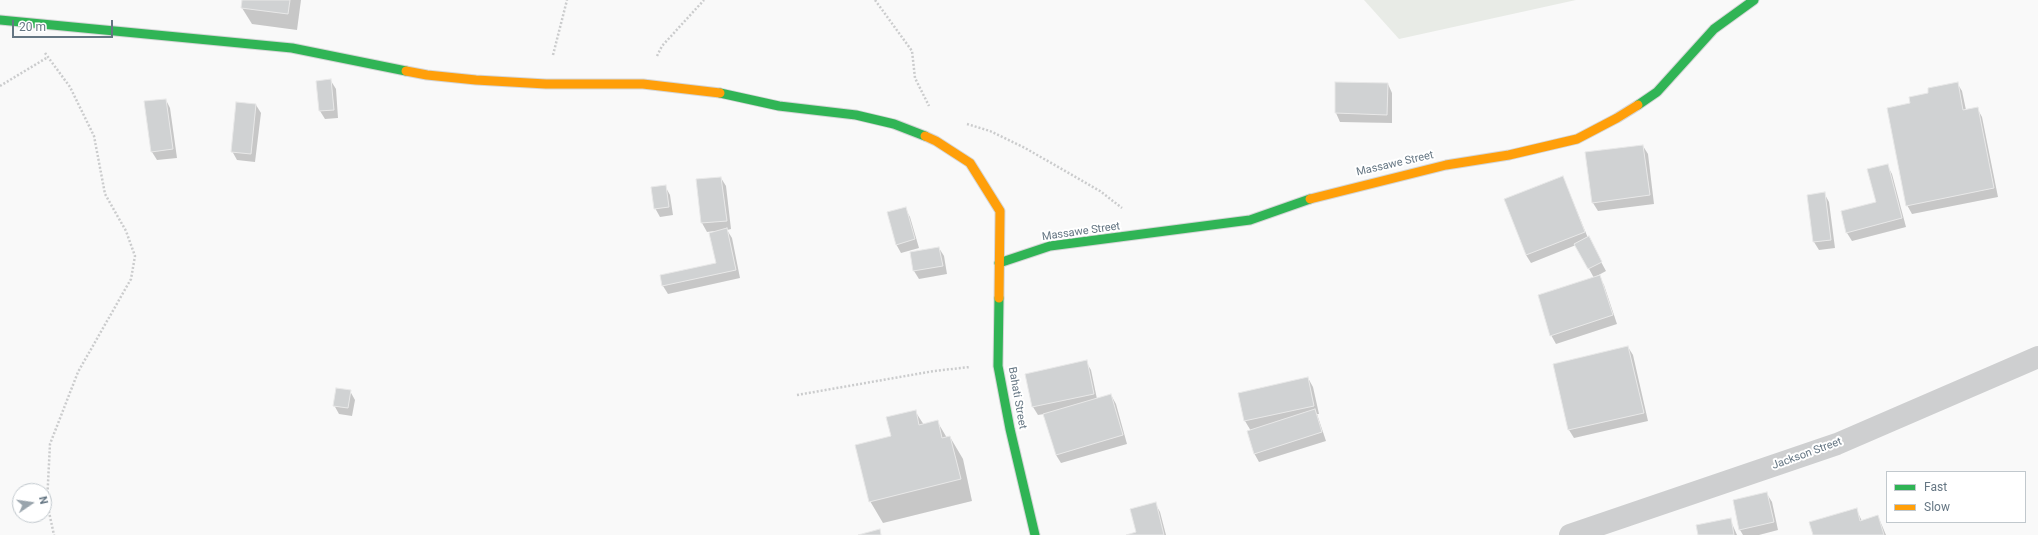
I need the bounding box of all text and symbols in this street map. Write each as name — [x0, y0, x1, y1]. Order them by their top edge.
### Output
scale bar — [14, 12, 115, 38]
text: 20 m — [19, 20, 46, 34]
street label: Massawe Street — [1355, 149, 1435, 179]
street label: Massawe Street — [1041, 220, 1121, 244]
street label: Bahati Street — [1005, 366, 1029, 430]
street label: Jackson Street — [1770, 435, 1844, 473]
legend — [1886, 471, 2026, 523]
text: Fast — [1924, 480, 1947, 494]
north arrow — [12, 483, 52, 523]
text: N — [36, 495, 50, 506]
text: Slow — [1924, 500, 1950, 514]

